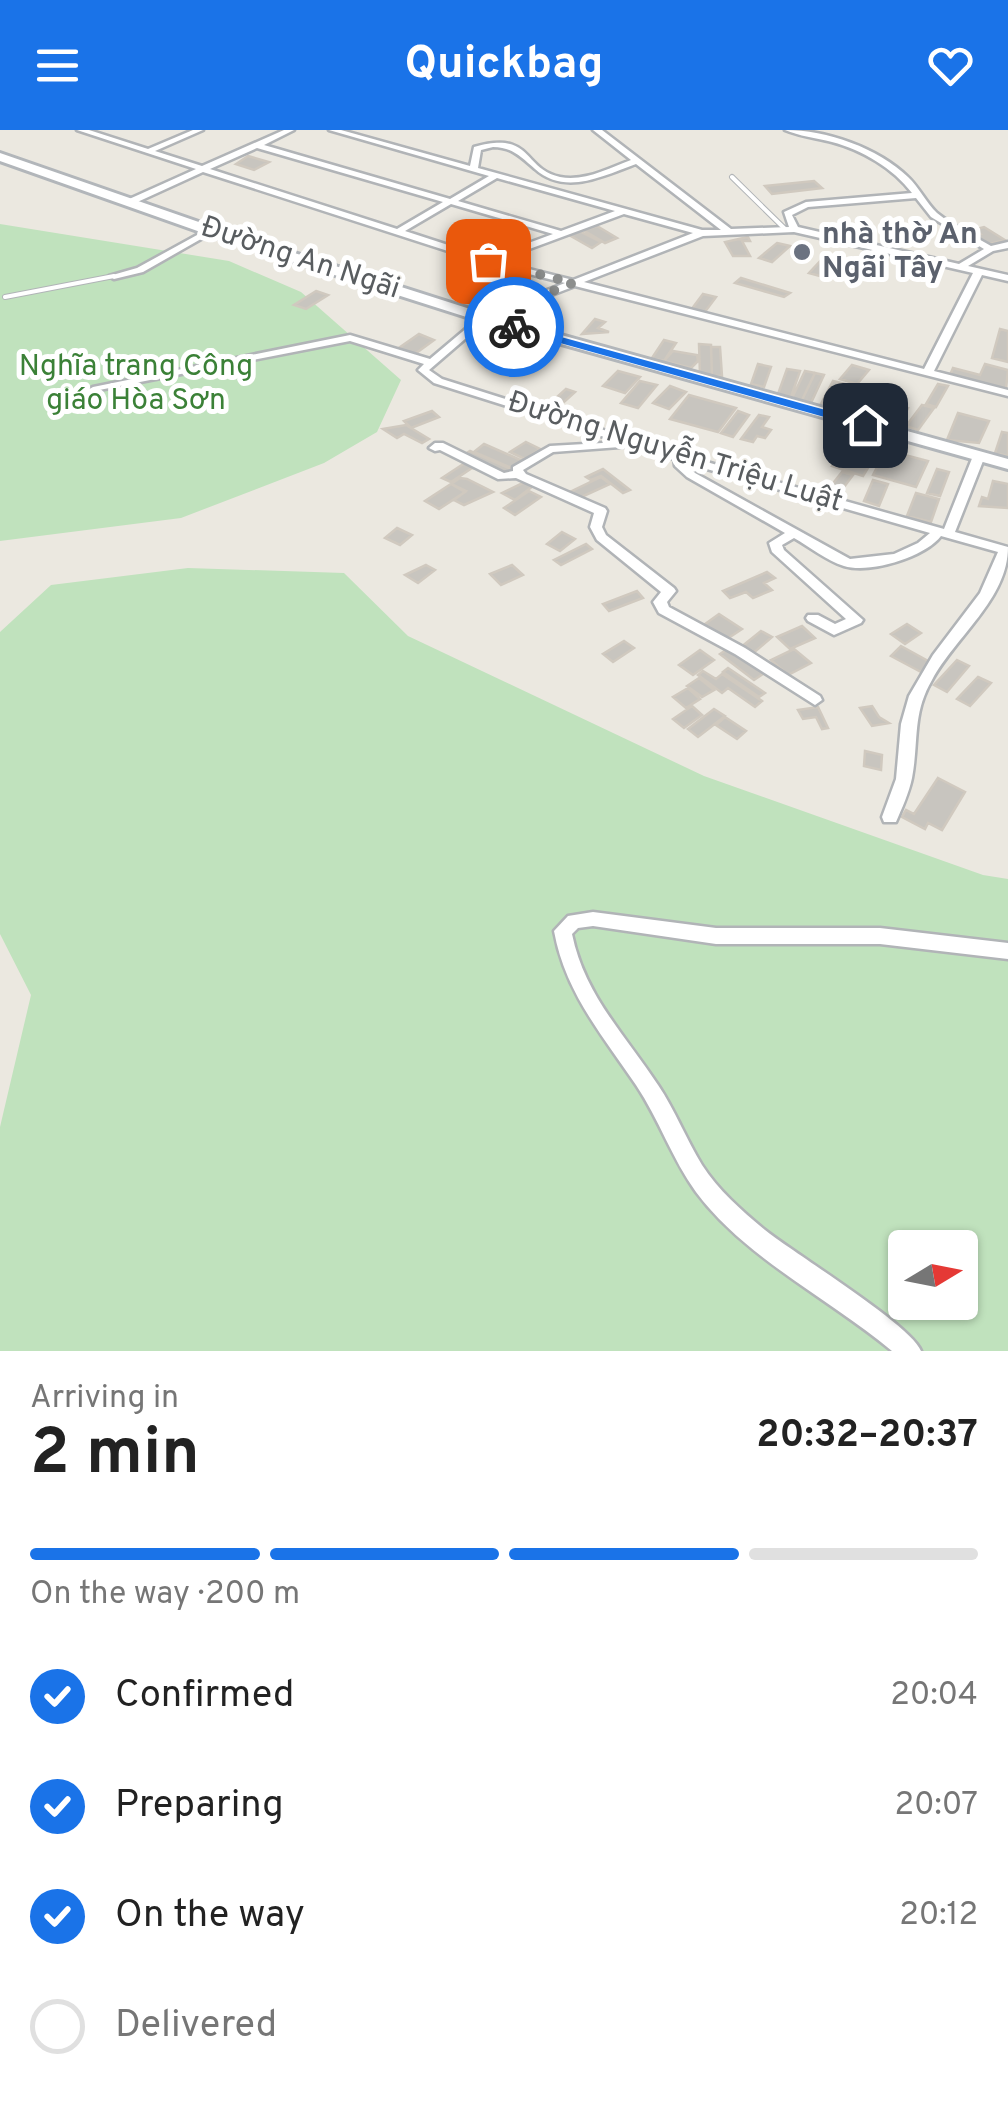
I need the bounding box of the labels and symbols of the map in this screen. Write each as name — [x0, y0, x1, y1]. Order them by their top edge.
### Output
street label: Đường An Ngãi — [196, 209, 404, 309]
place label: nhà thờ An Ngãi Tây — [822, 217, 978, 288]
pin — [446, 219, 531, 304]
marker: nhà thờ An Ngãi Tây — [791, 241, 813, 263]
courier — [464, 277, 564, 377]
park label: Nghĩa trang Công giáo Hòa Sơn — [19, 349, 253, 420]
street label: Đường Nguyễn Triệu Luật — [503, 382, 848, 522]
pin — [823, 383, 908, 468]
north arrow — [888, 1230, 978, 1320]

